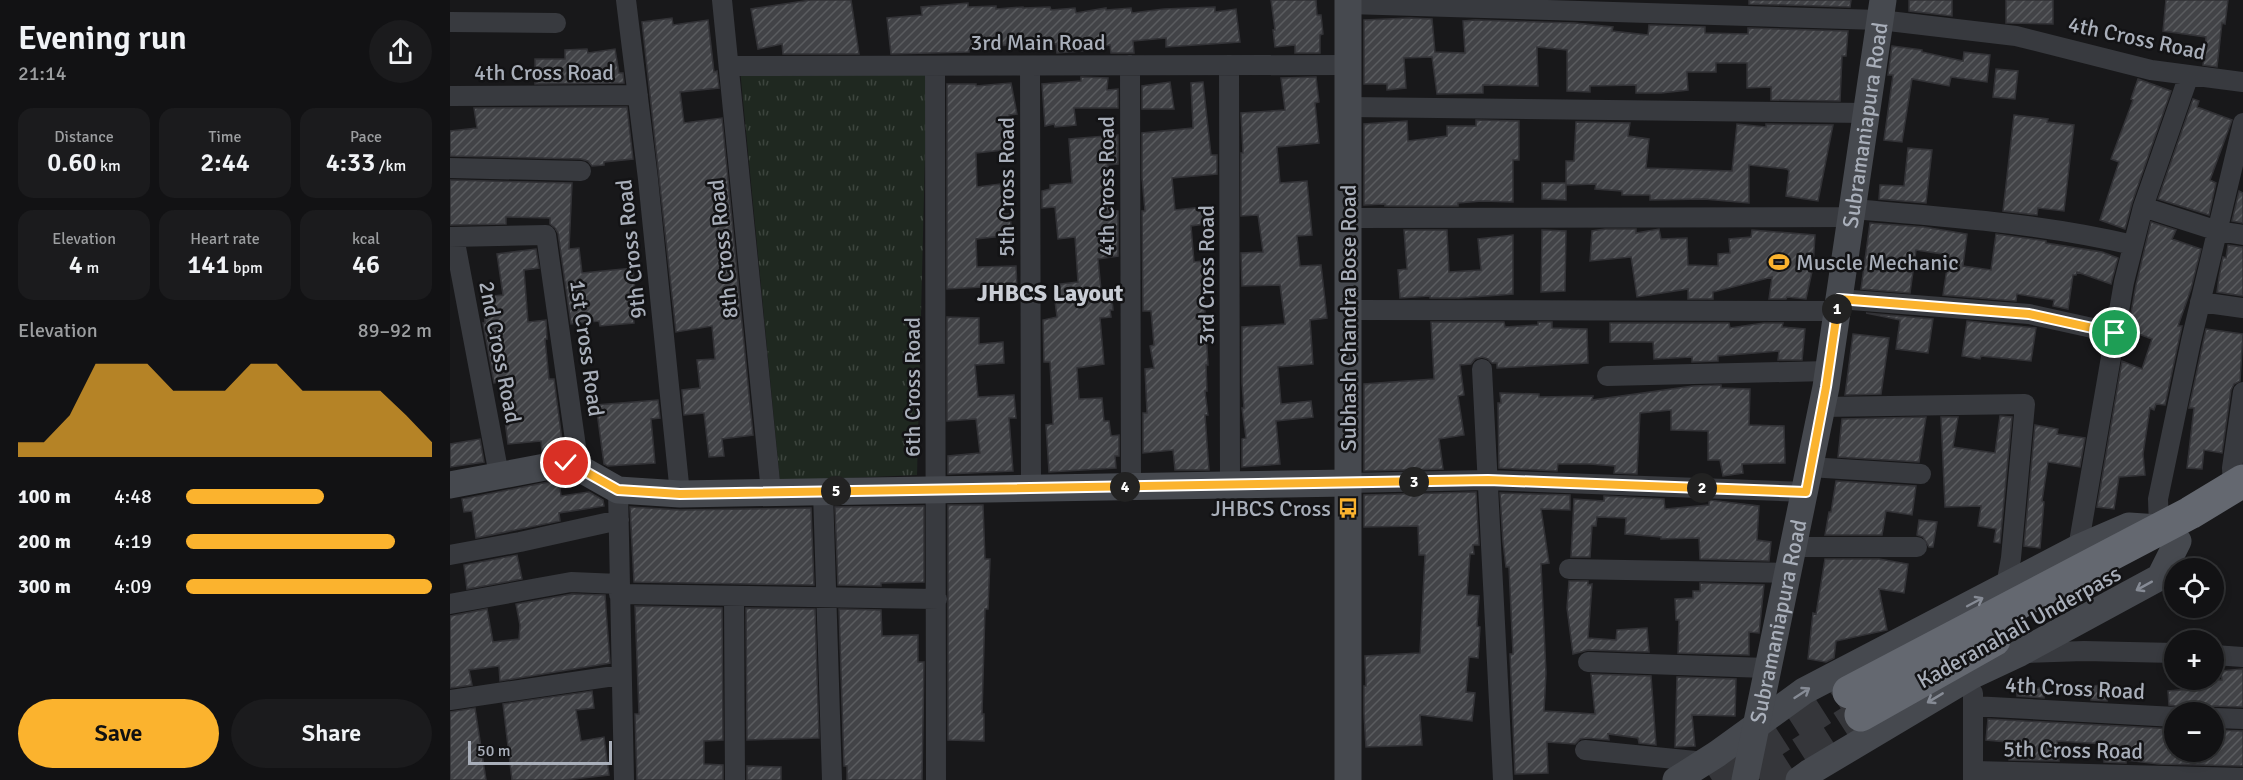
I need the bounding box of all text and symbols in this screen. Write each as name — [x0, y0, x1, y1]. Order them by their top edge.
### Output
street label: 4th Cross Road — [2066, 10, 2208, 66]
text: Evening run — [18, 18, 187, 59]
button: share — [369, 20, 432, 83]
street label: Subramaniapura Road — [1836, 20, 1893, 230]
street label: 3rd Main Road — [970, 29, 1106, 56]
street label: 4th Cross Road — [474, 59, 614, 86]
text: 21:14 — [18, 61, 67, 86]
street label: 4th Cross Road — [1093, 116, 1120, 256]
street label: 5th Cross Road — [993, 117, 1020, 257]
text: Distance — [54, 127, 114, 147]
text: Time — [209, 127, 241, 147]
text: Pace — [350, 127, 382, 147]
text: 0.60 — [47, 147, 96, 179]
text: 2:44 — [200, 147, 250, 179]
text: 4:33 — [326, 147, 375, 179]
text: km — [96, 156, 121, 176]
text: /km — [375, 156, 406, 176]
street label: 9th Cross Road — [610, 178, 652, 320]
street label: 8th Cross Road — [702, 178, 744, 320]
street label: Subhash Chandra Bose Road — [1335, 185, 1362, 451]
street label: 3rd Cross Road — [1193, 205, 1220, 345]
text: Elevation — [52, 229, 116, 249]
text: Heart rate — [190, 229, 260, 249]
text: kcal — [352, 229, 380, 249]
text: 4 — [69, 249, 83, 281]
text: 141 — [187, 249, 229, 281]
text: 46 — [352, 249, 380, 281]
place label: Muscle Mechanic — [1796, 249, 1959, 276]
sports icon: Muscle Mechanic — [1767, 250, 1791, 274]
text: m — [83, 258, 99, 278]
text: bpm — [229, 258, 263, 278]
street label: 1st Cross Road — [564, 278, 610, 418]
district label: JHBCS Layout — [977, 278, 1123, 308]
street label: 2nd Cross Road — [473, 279, 527, 425]
pin: 1 — [1822, 294, 1852, 324]
text: 1 — [1833, 299, 1841, 319]
pin — [2089, 307, 2140, 358]
icon: arrive — [2098, 316, 2131, 349]
street label: 6th Cross Road — [899, 317, 926, 457]
text: Elevation — [18, 318, 98, 343]
text: 89–92 m — [358, 318, 432, 343]
pin — [540, 437, 591, 488]
icon: check — [549, 446, 582, 479]
pin: 3 — [1399, 467, 1429, 497]
pin: 4 — [1110, 472, 1140, 502]
text: 3 — [1410, 472, 1418, 492]
pin: 2 — [1687, 473, 1717, 503]
pin: 5 — [821, 476, 851, 506]
text: 4 — [1121, 477, 1129, 497]
text: 2 — [1698, 478, 1706, 498]
text: 5 — [832, 481, 840, 501]
text: 100 m — [18, 484, 71, 509]
text: 4:48 — [114, 484, 152, 509]
place label: JHBCS Cross — [1211, 495, 1331, 522]
bus stop icon: JHBCS Cross — [1336, 496, 1360, 520]
street label: Subramaniapura Road — [1744, 517, 1812, 726]
text: 200 m — [18, 529, 71, 554]
text: 4:19 — [114, 529, 152, 554]
map controls — [2164, 558, 2224, 762]
button: locate — [2164, 558, 2224, 618]
street label: Kaderanahali Underpass — [1912, 560, 2126, 694]
text: 300 m — [18, 574, 71, 599]
text: 4:09 — [114, 574, 152, 599]
one-way arrow — [2135, 581, 2153, 592]
one-way arrow — [1965, 596, 1983, 607]
button: + — [2164, 630, 2224, 690]
street label: 4th Cross Road — [2004, 671, 2146, 705]
one-way arrow — [1794, 687, 1811, 700]
one-way arrow — [1927, 692, 1944, 704]
button: Save — [18, 699, 219, 768]
button: Share — [231, 699, 432, 768]
button: − — [2164, 702, 2224, 762]
street label: 5th Cross Road — [2003, 735, 2143, 765]
scale bar — [468, 738, 612, 766]
text: 50 m — [477, 741, 511, 761]

